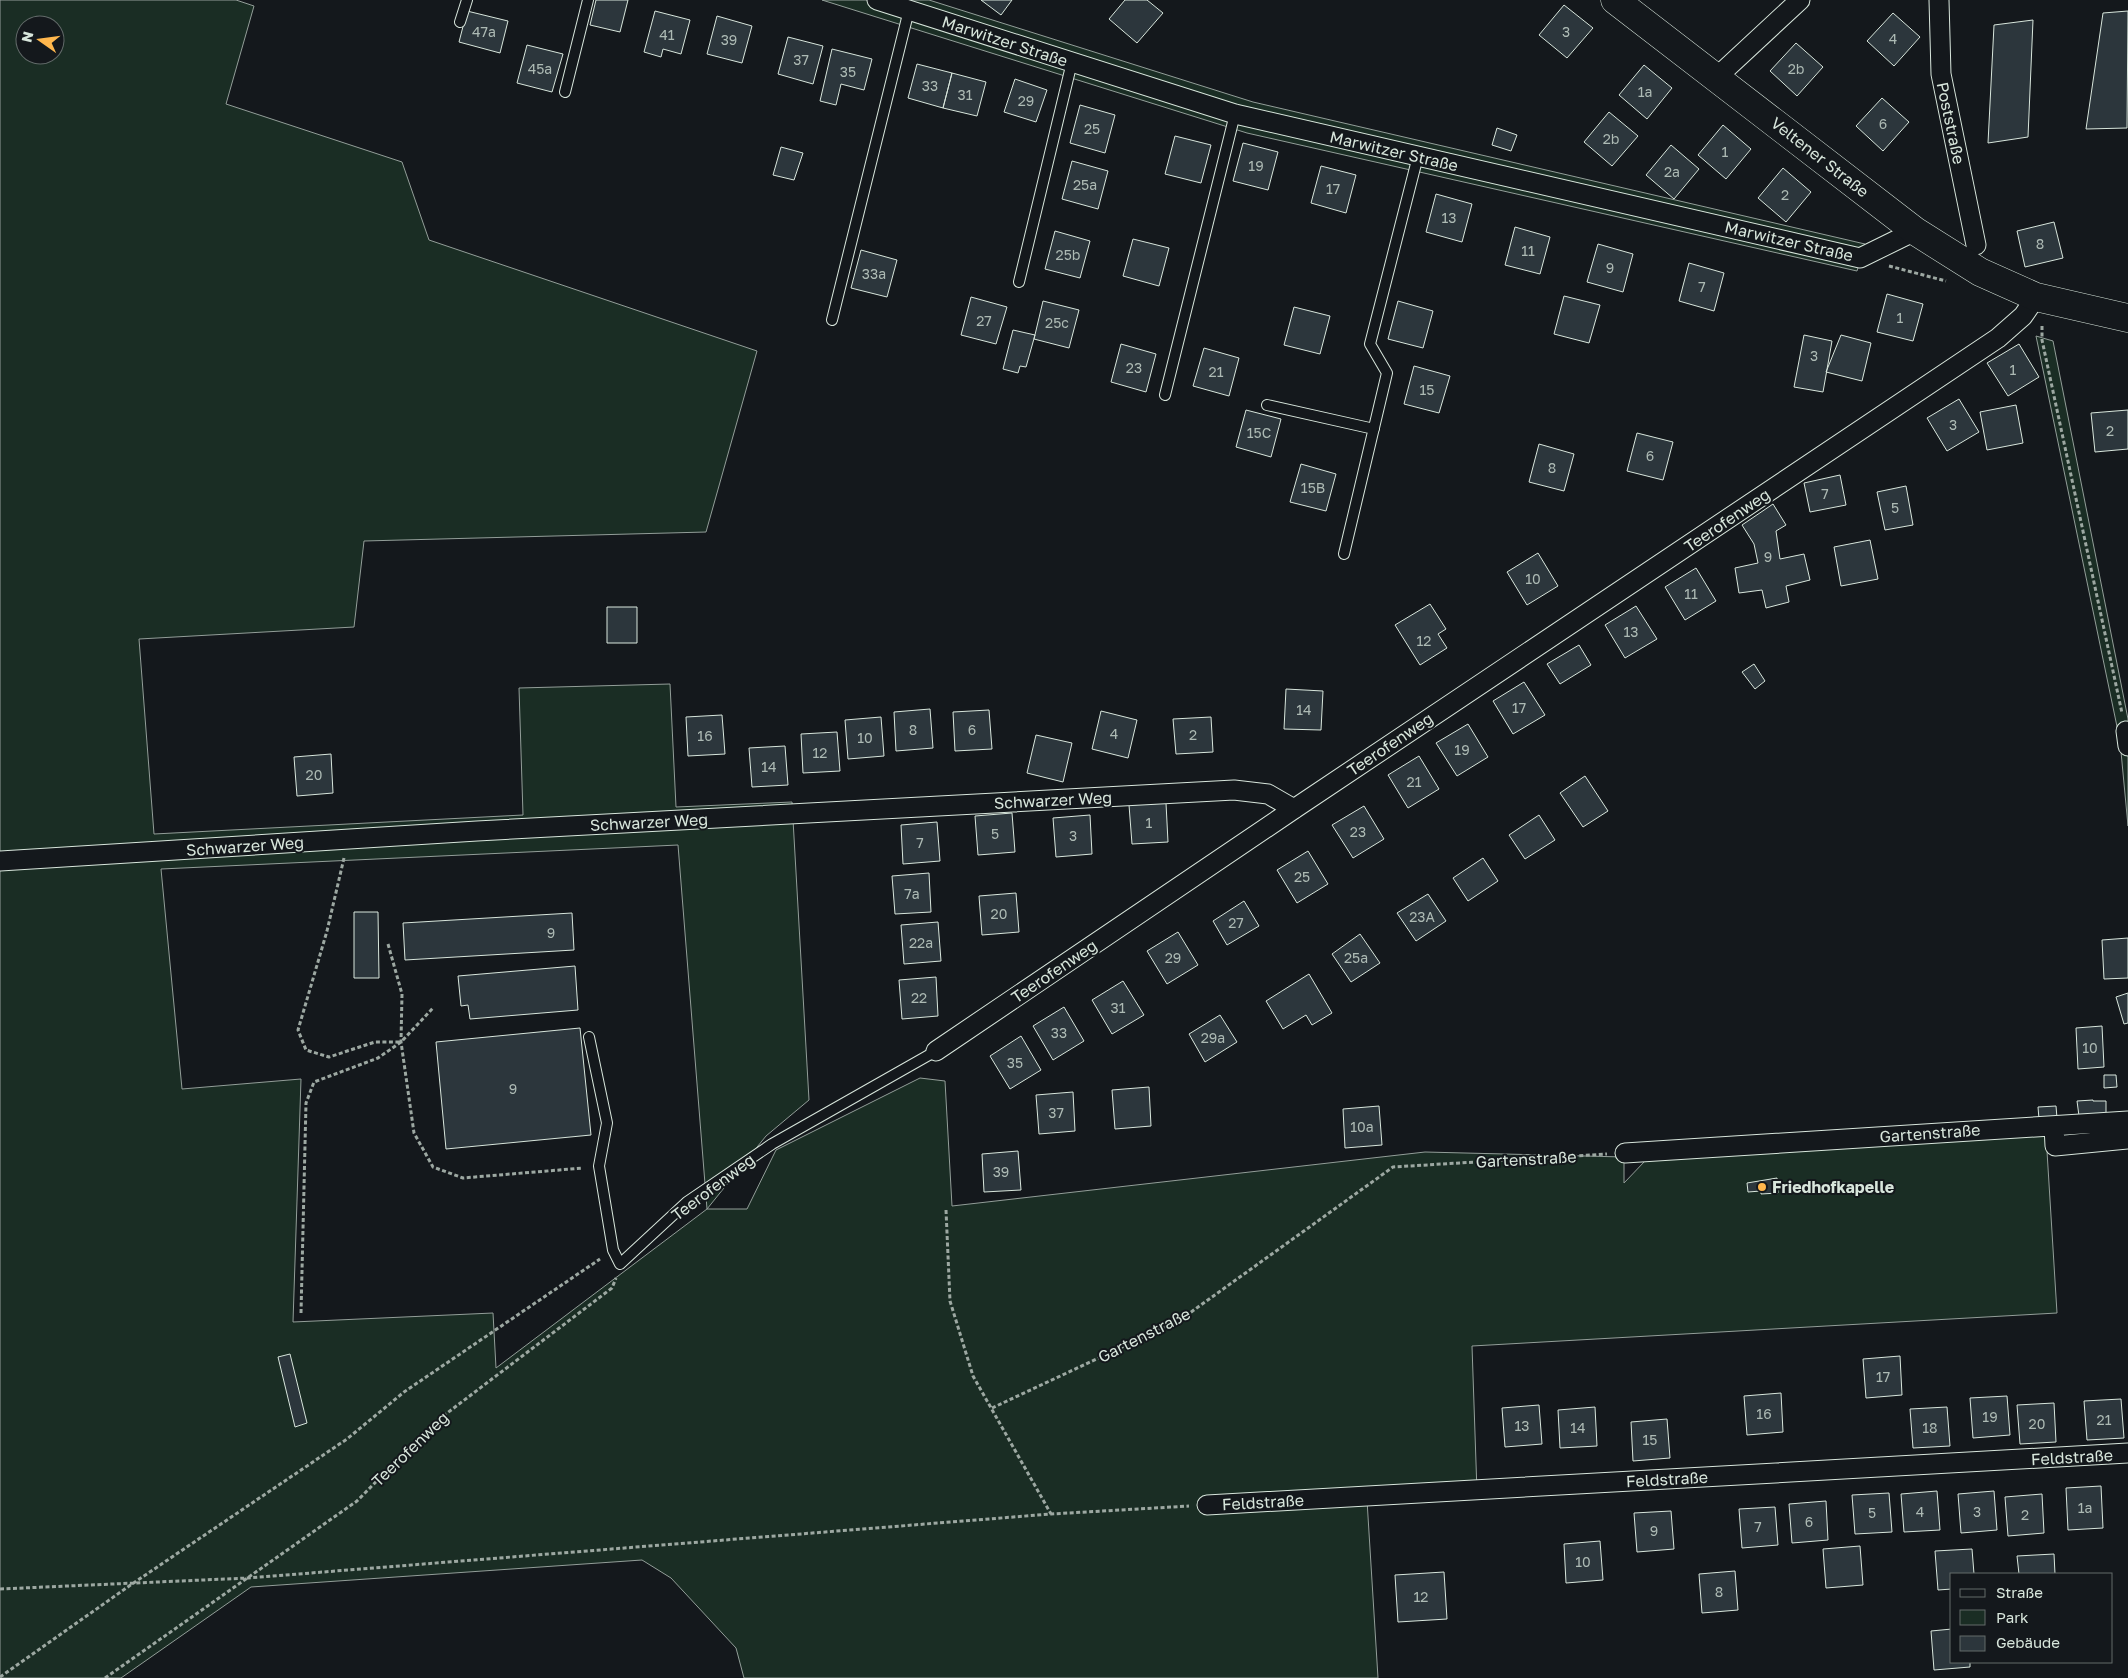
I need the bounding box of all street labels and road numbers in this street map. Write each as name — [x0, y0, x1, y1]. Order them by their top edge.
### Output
street label: Marwitzer Straße — [940, 11, 1070, 71]
street label: Poststraße — [1933, 80, 1969, 166]
street label: Veltener Straße — [1767, 113, 1873, 201]
street label: Marwitzer Straße — [1328, 127, 1460, 175]
street label: Marwitzer Straße — [1723, 217, 1855, 265]
street label: Teerofenweg — [1680, 484, 1774, 556]
street label: Teerofenweg — [1343, 708, 1437, 780]
street label: Schwarzer Weg — [993, 787, 1113, 813]
street label: Schwarzer Weg — [589, 809, 709, 835]
street label: Schwarzer Weg — [185, 832, 305, 860]
street label: Teerofenweg — [1007, 935, 1101, 1007]
street label: Gartenstraße — [1879, 1120, 1981, 1146]
street label: Gartenstraße — [1475, 1146, 1577, 1172]
street label: Teerofenweg — [667, 1149, 759, 1225]
street label: Gartenstraße — [1094, 1303, 1194, 1367]
street label: Teerofenweg — [367, 1407, 453, 1491]
street label: Feldstraße — [2031, 1445, 2113, 1469]
street label: Feldstraße — [1626, 1467, 1708, 1491]
street label: Feldstraße — [1222, 1490, 1304, 1514]

